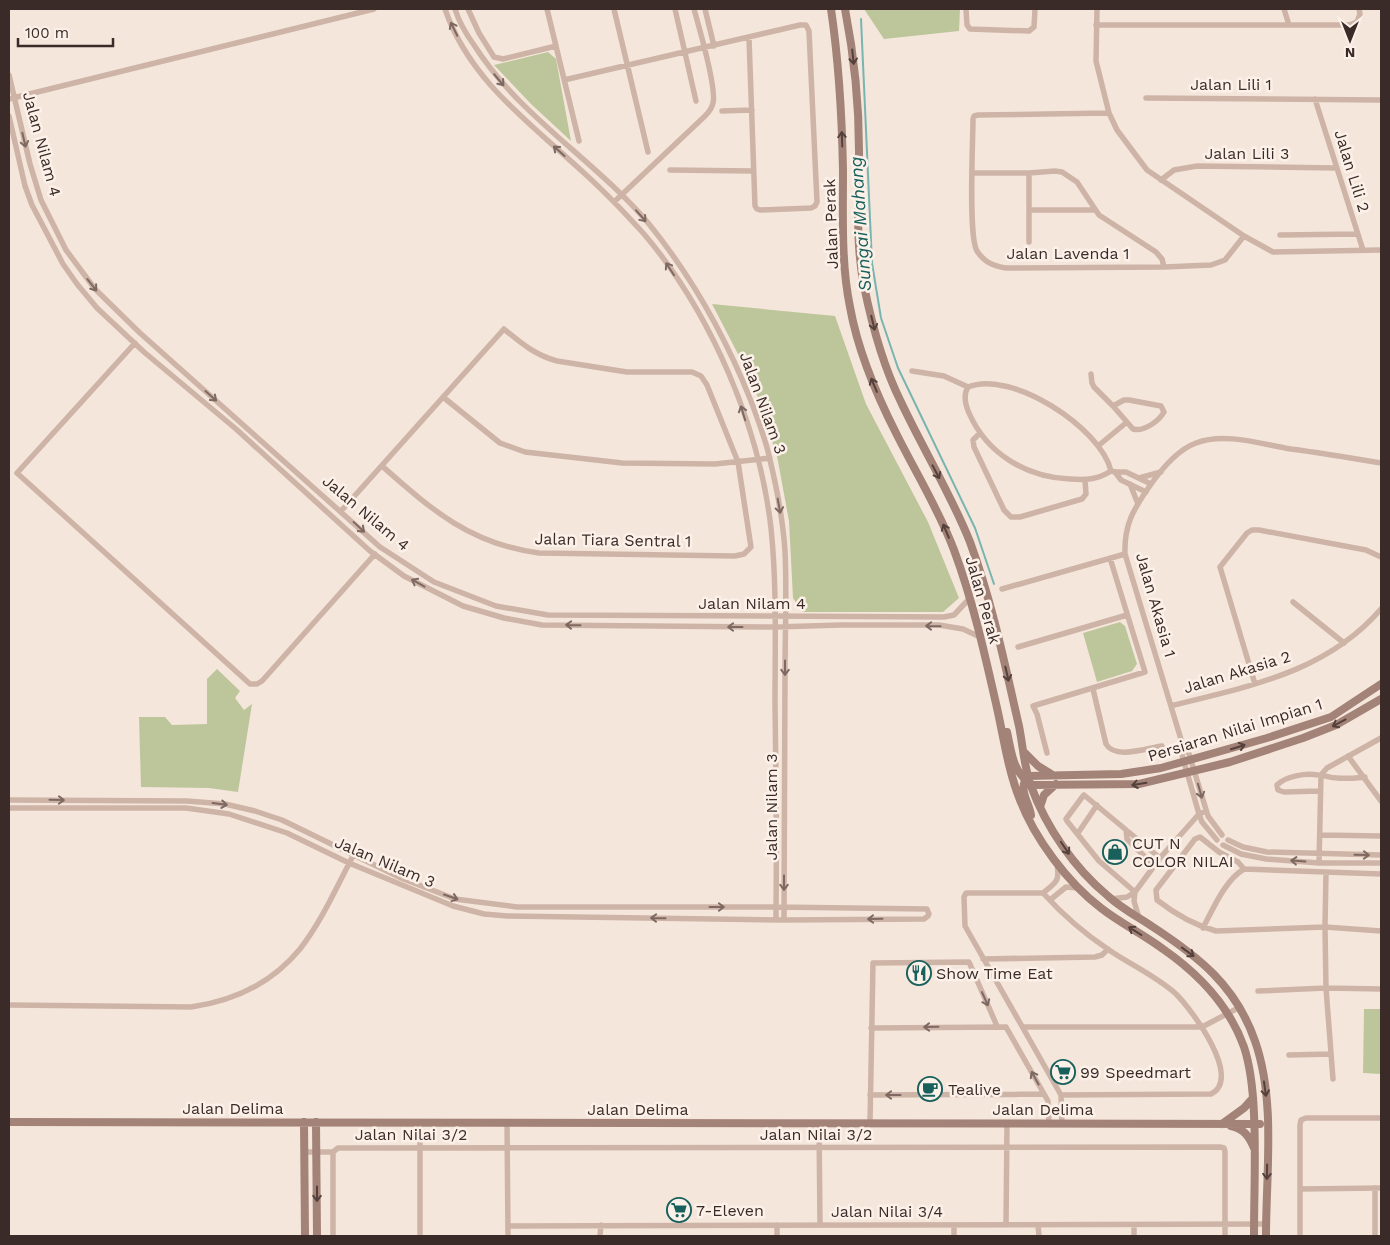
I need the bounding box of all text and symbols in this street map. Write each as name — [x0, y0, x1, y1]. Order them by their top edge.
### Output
scale bar — [18, 15, 112, 47]
north arrow — [1325, 15, 1375, 65]
one-way arrow — [448, 22, 458, 37]
text: 100 m — [25, 24, 69, 42]
text: N — [1345, 45, 1355, 61]
one-way arrow — [848, 49, 858, 65]
one-way arrow — [493, 73, 505, 86]
street label: Jalan Lili 1 — [1190, 75, 1272, 94]
street label: Jalan Nilam 4 — [19, 90, 65, 199]
street label: Jalan Lili 2 — [1331, 128, 1373, 214]
one-way arrow — [20, 131, 29, 147]
one-way arrow — [837, 132, 847, 148]
street label: Jalan Lili 3 — [1205, 144, 1289, 163]
one-way arrow — [553, 146, 566, 157]
water label: Sungai Mahang — [845, 156, 875, 292]
street label: Jalan Perak — [820, 178, 842, 270]
one-way arrow — [635, 209, 646, 222]
street label: Jalan Lavenda 1 — [1006, 244, 1130, 263]
one-way arrow — [665, 262, 675, 276]
one-way arrow — [87, 278, 98, 291]
one-way arrow — [869, 314, 878, 330]
street label: Jalan Nilam 3 — [736, 349, 790, 457]
one-way arrow — [868, 378, 878, 393]
one-way arrow — [204, 390, 217, 402]
one-way arrow — [738, 406, 748, 422]
one-way arrow — [931, 464, 941, 479]
street label: Jalan Nilam 4 — [319, 471, 413, 555]
one-way arrow — [774, 498, 784, 514]
one-way arrow — [352, 521, 365, 533]
one-way arrow — [941, 524, 950, 539]
street label: Jalan Tiara Sentral 1 — [534, 529, 692, 551]
street label: Jalan Akasia 1 — [1132, 551, 1180, 659]
street label: Jalan Perak — [961, 554, 1005, 646]
one-way arrow — [412, 578, 426, 588]
street label: Jalan Nilam 4 — [698, 594, 806, 613]
one-way arrow — [565, 621, 581, 630]
one-way arrow — [925, 621, 941, 630]
one-way arrow — [728, 622, 744, 632]
street label: Jalan Akasia 2 — [1181, 647, 1293, 697]
one-way arrow — [780, 660, 790, 676]
one-way arrow — [1003, 665, 1012, 681]
street label: Persiaran Nilai Impian 1 — [1145, 694, 1325, 766]
one-way arrow — [1332, 719, 1347, 728]
one-way arrow — [1230, 742, 1246, 752]
street label: Jalan Nilam 3 — [762, 753, 781, 861]
one-way arrow — [1132, 779, 1148, 789]
one-way arrow — [1195, 782, 1205, 798]
one-way arrow — [49, 795, 65, 805]
one-way arrow — [212, 799, 228, 809]
street label: Jalan Nilam 3 — [332, 832, 438, 892]
place label: CUT N COLOR NILAI — [1132, 834, 1234, 871]
shop icon: CUT N COLOR NILAI — [1102, 839, 1128, 865]
one-way arrow — [1060, 841, 1070, 855]
one-way arrow — [1354, 850, 1370, 860]
one-way arrow — [1290, 857, 1306, 866]
one-way arrow — [780, 875, 789, 891]
one-way arrow — [443, 892, 459, 902]
one-way arrow — [709, 902, 725, 912]
one-way arrow — [651, 913, 667, 923]
one-way arrow — [867, 914, 884, 924]
one-way arrow — [1128, 925, 1142, 935]
one-way arrow — [1181, 946, 1195, 957]
restaurant icon: Show Time Eat — [906, 960, 932, 986]
place label: Show Time Eat — [936, 964, 1053, 983]
one-way arrow — [980, 991, 990, 1006]
one-way arrow — [923, 1022, 939, 1032]
supermarket icon: 99 Speedmart — [1050, 1059, 1076, 1085]
place label: 99 Speedmart — [1080, 1063, 1191, 1082]
one-way arrow — [1030, 1071, 1040, 1086]
cafe icon: Tealive — [917, 1076, 943, 1102]
place label: Tealive — [948, 1080, 1001, 1099]
one-way arrow — [1260, 1081, 1270, 1097]
one-way arrow — [885, 1090, 902, 1100]
street label: Jalan Delima — [182, 1099, 284, 1118]
street label: Jalan Delima — [587, 1100, 689, 1119]
street label: Jalan Delima — [992, 1100, 1094, 1119]
street label: Jalan Nilai 3/2 — [355, 1125, 467, 1144]
street label: Jalan Nilai 3/2 — [760, 1125, 872, 1144]
one-way arrow — [1262, 1164, 1272, 1180]
one-way arrow — [312, 1186, 322, 1202]
supermarket icon: 7-Eleven — [666, 1197, 692, 1223]
place label: 7-Eleven — [696, 1201, 764, 1220]
street label: Jalan Nilai 3/4 — [831, 1202, 943, 1221]

